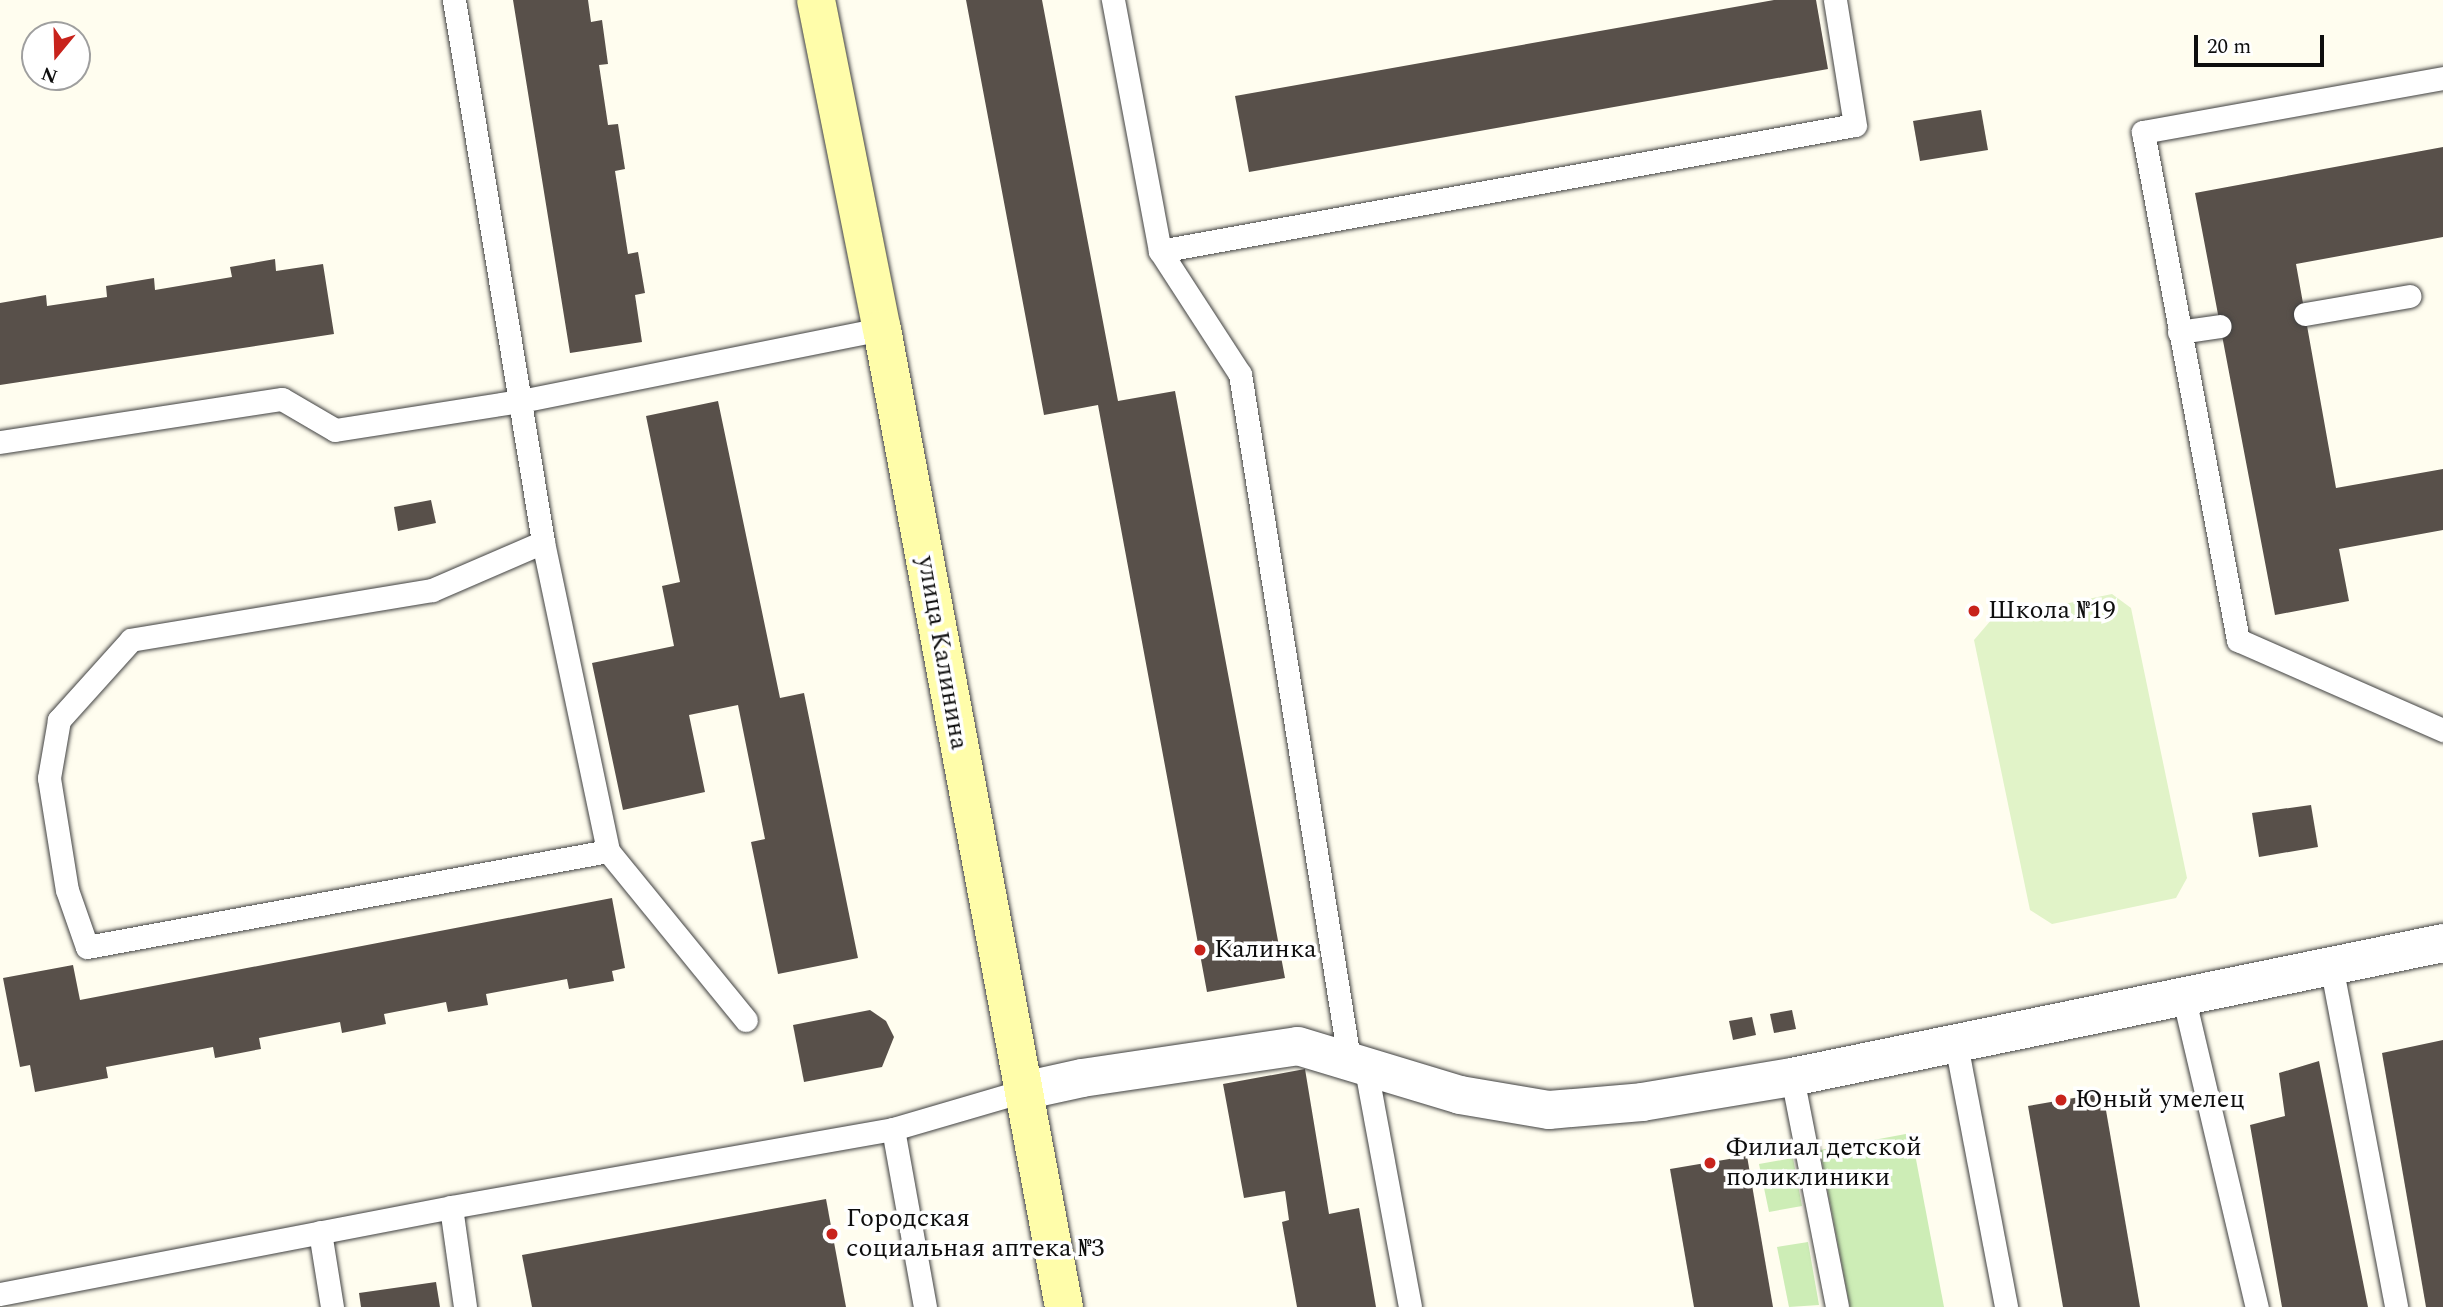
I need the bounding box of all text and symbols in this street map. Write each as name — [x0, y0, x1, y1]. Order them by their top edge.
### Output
north arrow — [21, 21, 91, 91]
scale bar — [2198, 21, 2328, 65]
text: 20 m — [2207, 31, 2251, 63]
text: N — [38, 58, 62, 91]
street label: улица Калинина — [910, 554, 974, 752]
place label: Школа №19 — [1988, 595, 2116, 627]
marker: Школа №19 — [1966, 603, 1982, 619]
place label: Калинка — [1214, 934, 1317, 966]
marker: Калинка — [1192, 942, 1208, 958]
place label: Юный умелец — [2075, 1084, 2245, 1116]
marker: Юный умелец — [2053, 1092, 2069, 1108]
place label: Филиал детской поликлиники — [1726, 1132, 1922, 1194]
marker: Филиал детской поликлиники — [1700, 1153, 1720, 1173]
place label: Городская социальная аптека №3 — [846, 1203, 1104, 1264]
marker: Городская социальная аптека №3 — [824, 1226, 840, 1242]

